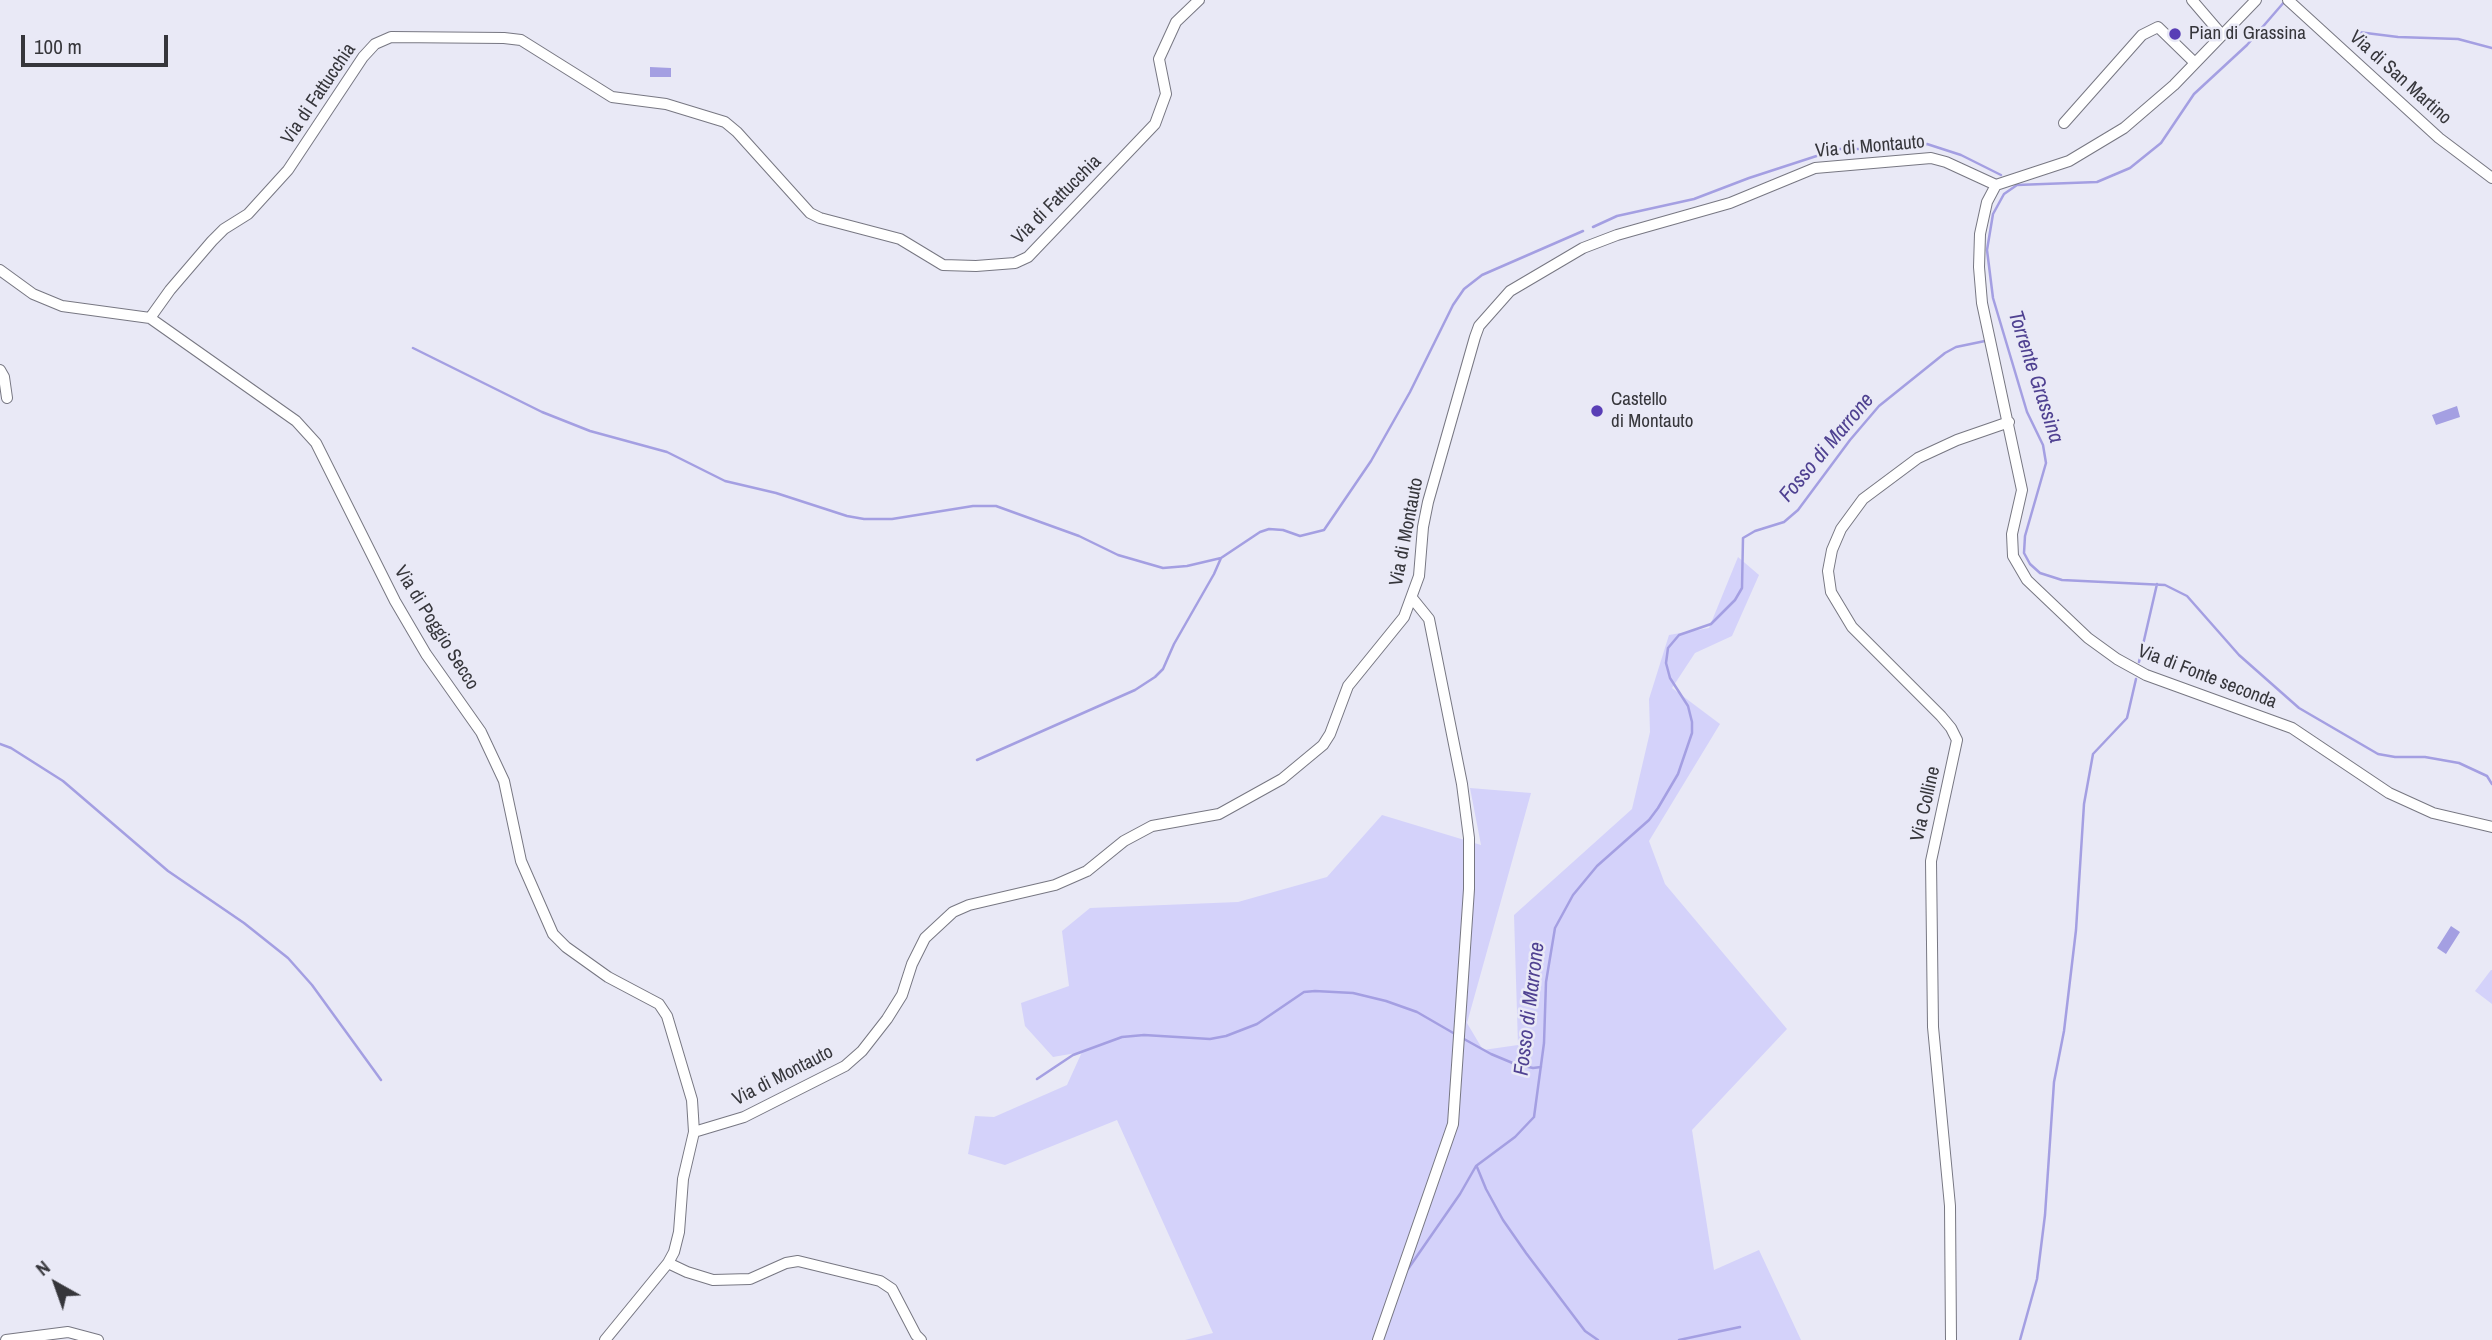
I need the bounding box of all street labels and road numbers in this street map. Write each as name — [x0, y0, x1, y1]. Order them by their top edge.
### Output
street label: Via di San Martino — [2344, 26, 2456, 130]
street label: Via di Fattucchia — [277, 39, 361, 149]
street label: Via di Montauto — [1814, 131, 1926, 163]
street label: Via di Fattucchia — [1008, 151, 1106, 249]
street label: Via di Montauto — [1385, 476, 1429, 588]
street label: Via di Poggio Secco — [389, 562, 483, 694]
street label: Via di Fonte seconda — [2134, 640, 2280, 714]
street label: Via Colline — [1906, 764, 1946, 844]
street label: Via di Montauto — [729, 1041, 837, 1111]

